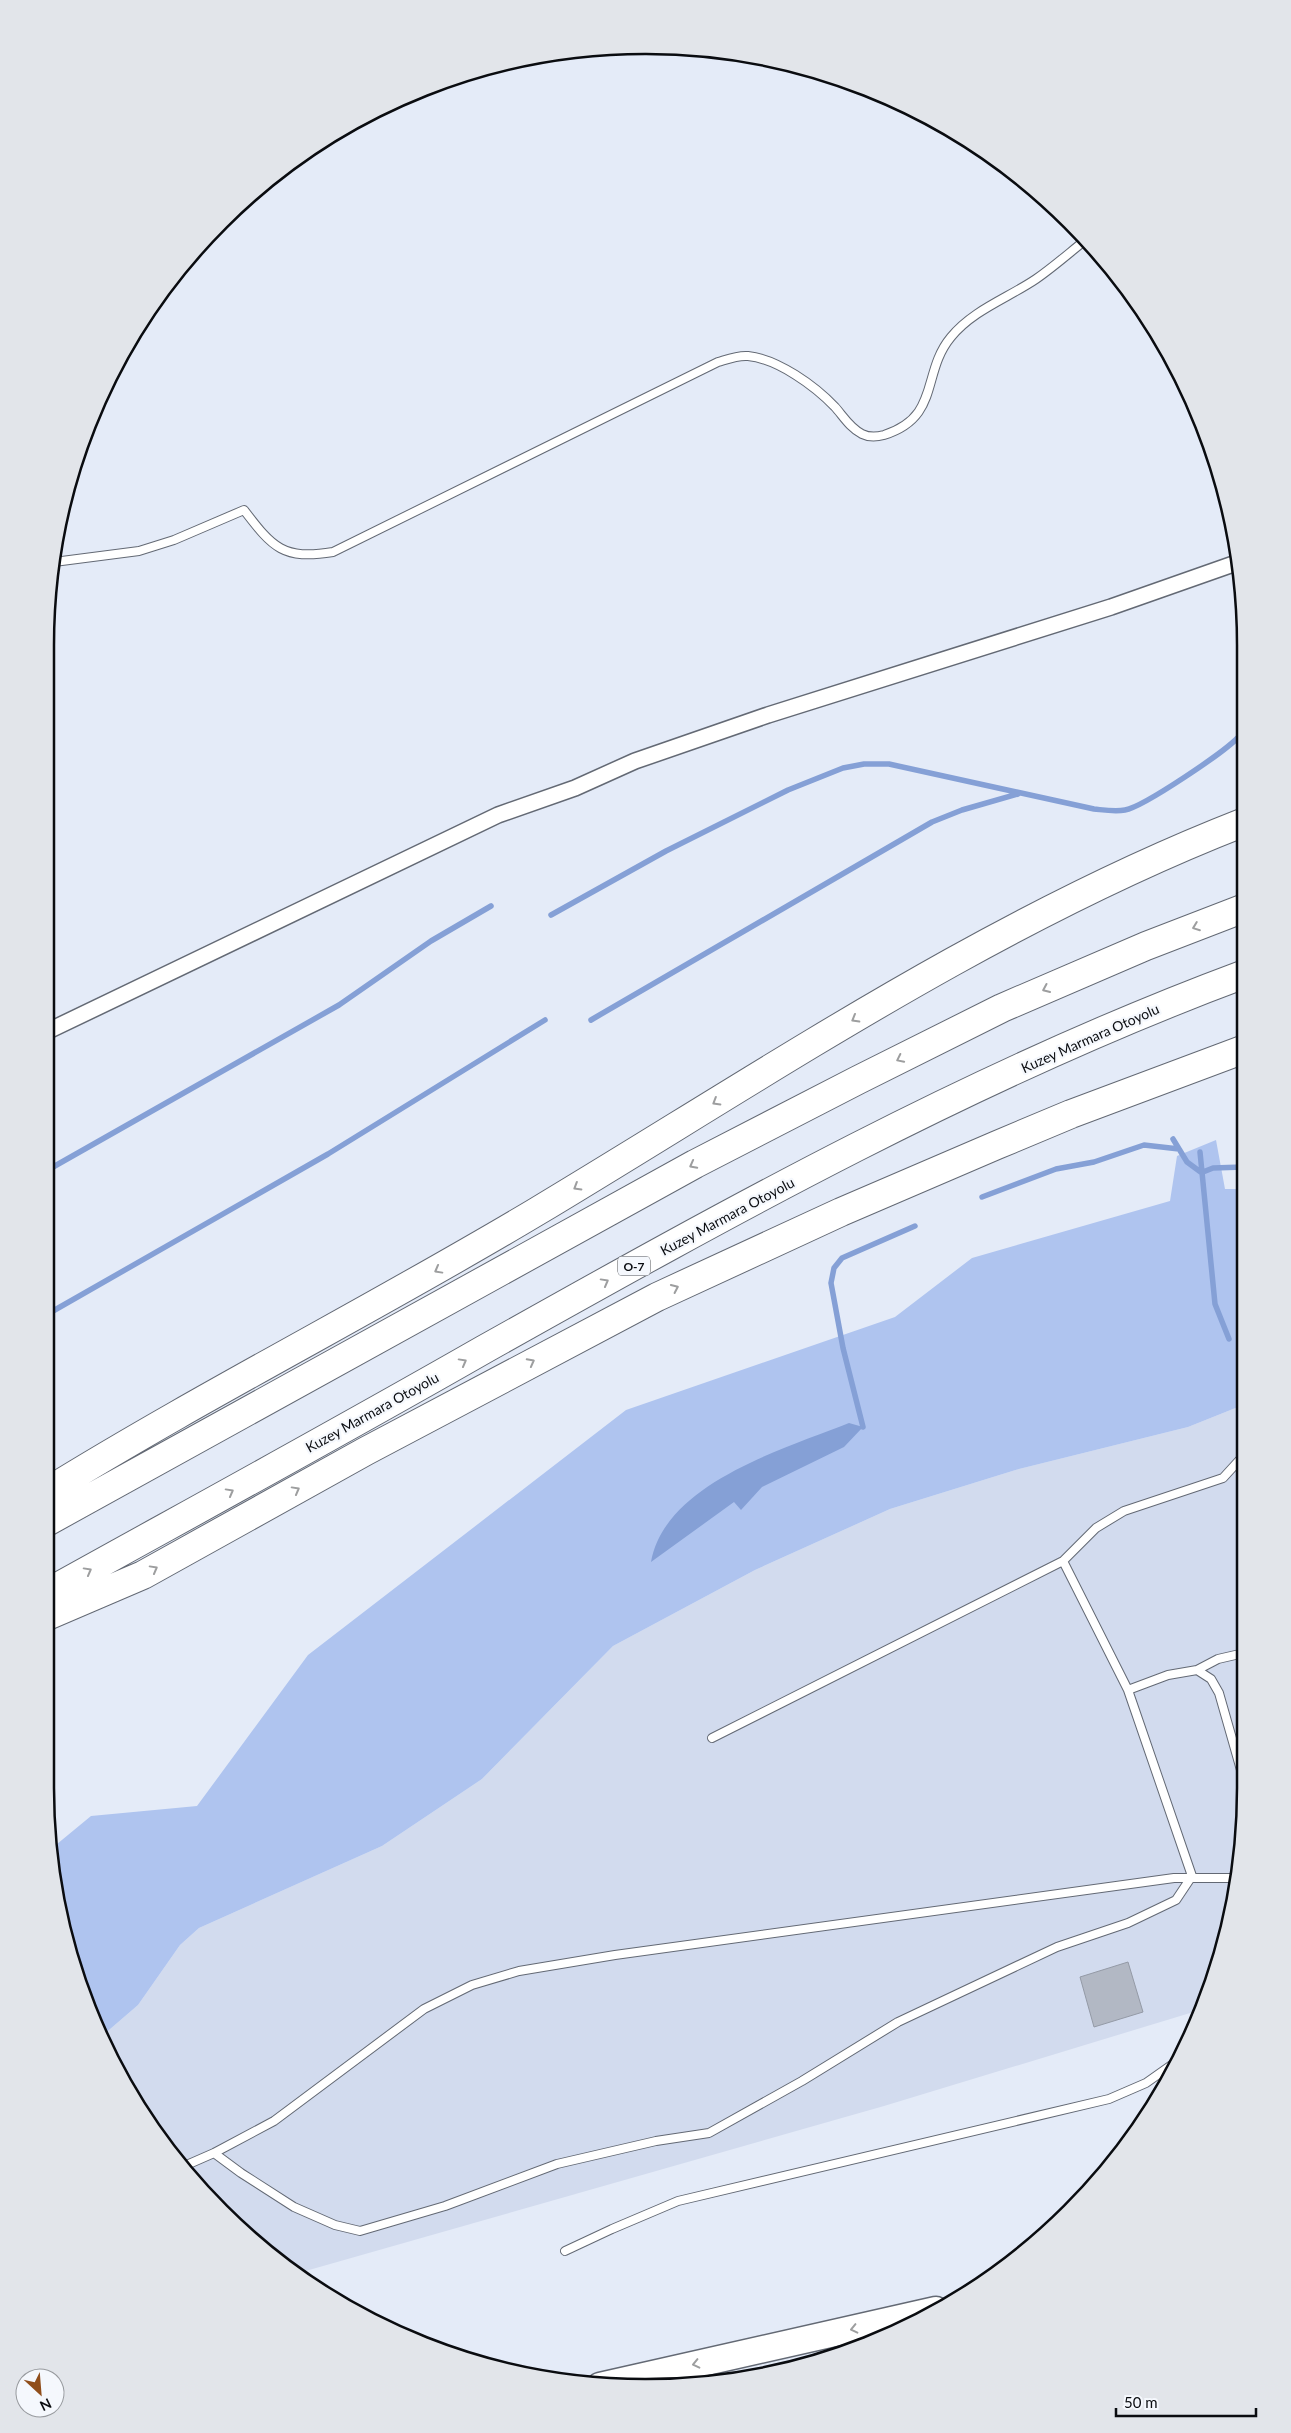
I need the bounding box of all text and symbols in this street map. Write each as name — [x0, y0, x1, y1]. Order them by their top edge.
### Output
one-way arrow — [1193, 921, 1201, 931]
one-way arrow — [1042, 983, 1051, 994]
street label: Kuzey Marmara Otoyolu — [1018, 1000, 1162, 1076]
one-way arrow — [852, 1013, 861, 1023]
one-way arrow — [896, 1053, 905, 1063]
one-way arrow — [712, 1096, 721, 1106]
one-way arrow — [689, 1159, 698, 1169]
street label: Kuzey Marmara Otoyolu — [657, 1173, 797, 1259]
one-way arrow — [574, 1180, 583, 1190]
road number: O-7 — [618, 1256, 650, 1276]
one-way arrow — [434, 1264, 443, 1274]
one-way arrow — [600, 1278, 609, 1288]
one-way arrow — [670, 1284, 679, 1294]
one-way arrow — [458, 1358, 467, 1368]
one-way arrow — [525, 1358, 534, 1368]
street label: Kuzey Marmara Otoyolu — [303, 1368, 441, 1456]
one-way arrow — [290, 1486, 299, 1496]
one-way arrow — [224, 1488, 233, 1498]
one-way arrow — [148, 1565, 157, 1575]
one-way arrow — [82, 1567, 91, 1577]
one-way arrow — [850, 2323, 859, 2333]
one-way arrow — [691, 2358, 700, 2369]
north arrow — [15, 2368, 65, 2418]
scale bar — [1116, 2386, 1256, 2418]
text: 50 m — [1124, 2393, 1158, 2411]
text: N — [37, 2395, 54, 2415]

